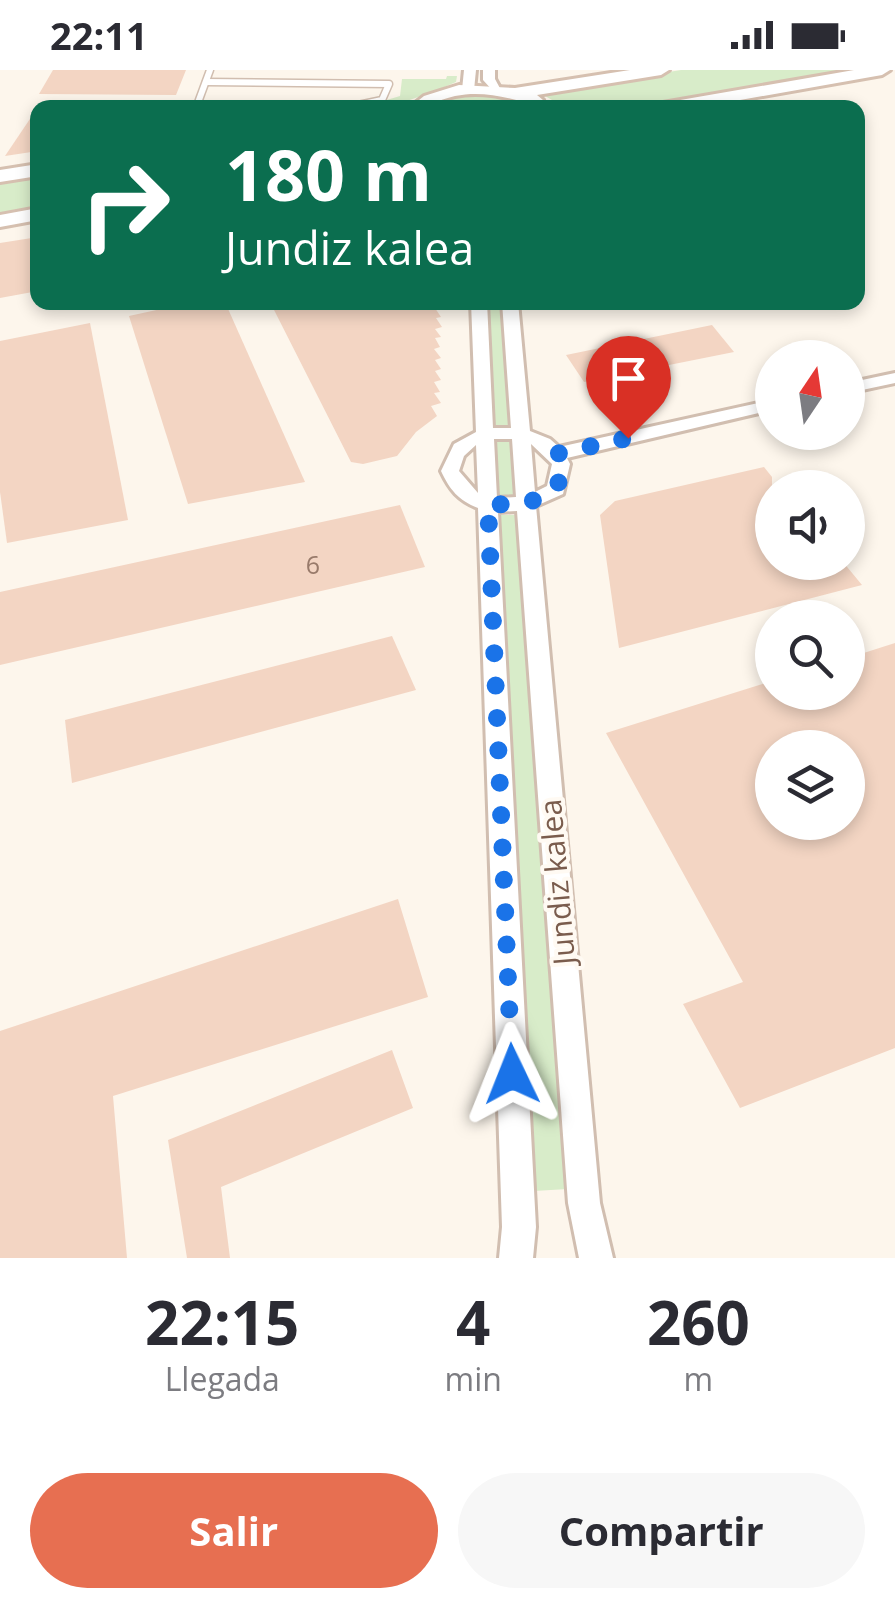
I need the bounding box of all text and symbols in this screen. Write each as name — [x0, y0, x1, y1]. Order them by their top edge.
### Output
text: 22:11 — [50, 9, 148, 61]
text: 180 m — [225, 126, 432, 222]
icon: right — [60, 140, 190, 270]
text: Jundiz kalea — [225, 217, 474, 278]
pin — [586, 336, 671, 439]
north arrow — [755, 340, 865, 450]
map controls — [755, 340, 865, 840]
icon: arrive — [601, 351, 656, 406]
button: sound — [755, 470, 865, 580]
house number: 6 — [306, 547, 320, 581]
button: search — [755, 600, 865, 710]
button: layers — [755, 730, 865, 840]
street label: Jundiz kalea — [529, 798, 584, 970]
position arrow — [460, 1022, 564, 1126]
text: 22:15 — [145, 1281, 299, 1363]
text: 4 — [456, 1281, 490, 1363]
text: 260 — [647, 1281, 750, 1363]
text: Llegada — [165, 1357, 280, 1400]
text: min — [445, 1357, 502, 1400]
text: m — [684, 1357, 713, 1400]
button: Salir — [30, 1473, 438, 1588]
button: Compartir — [458, 1473, 865, 1588]

